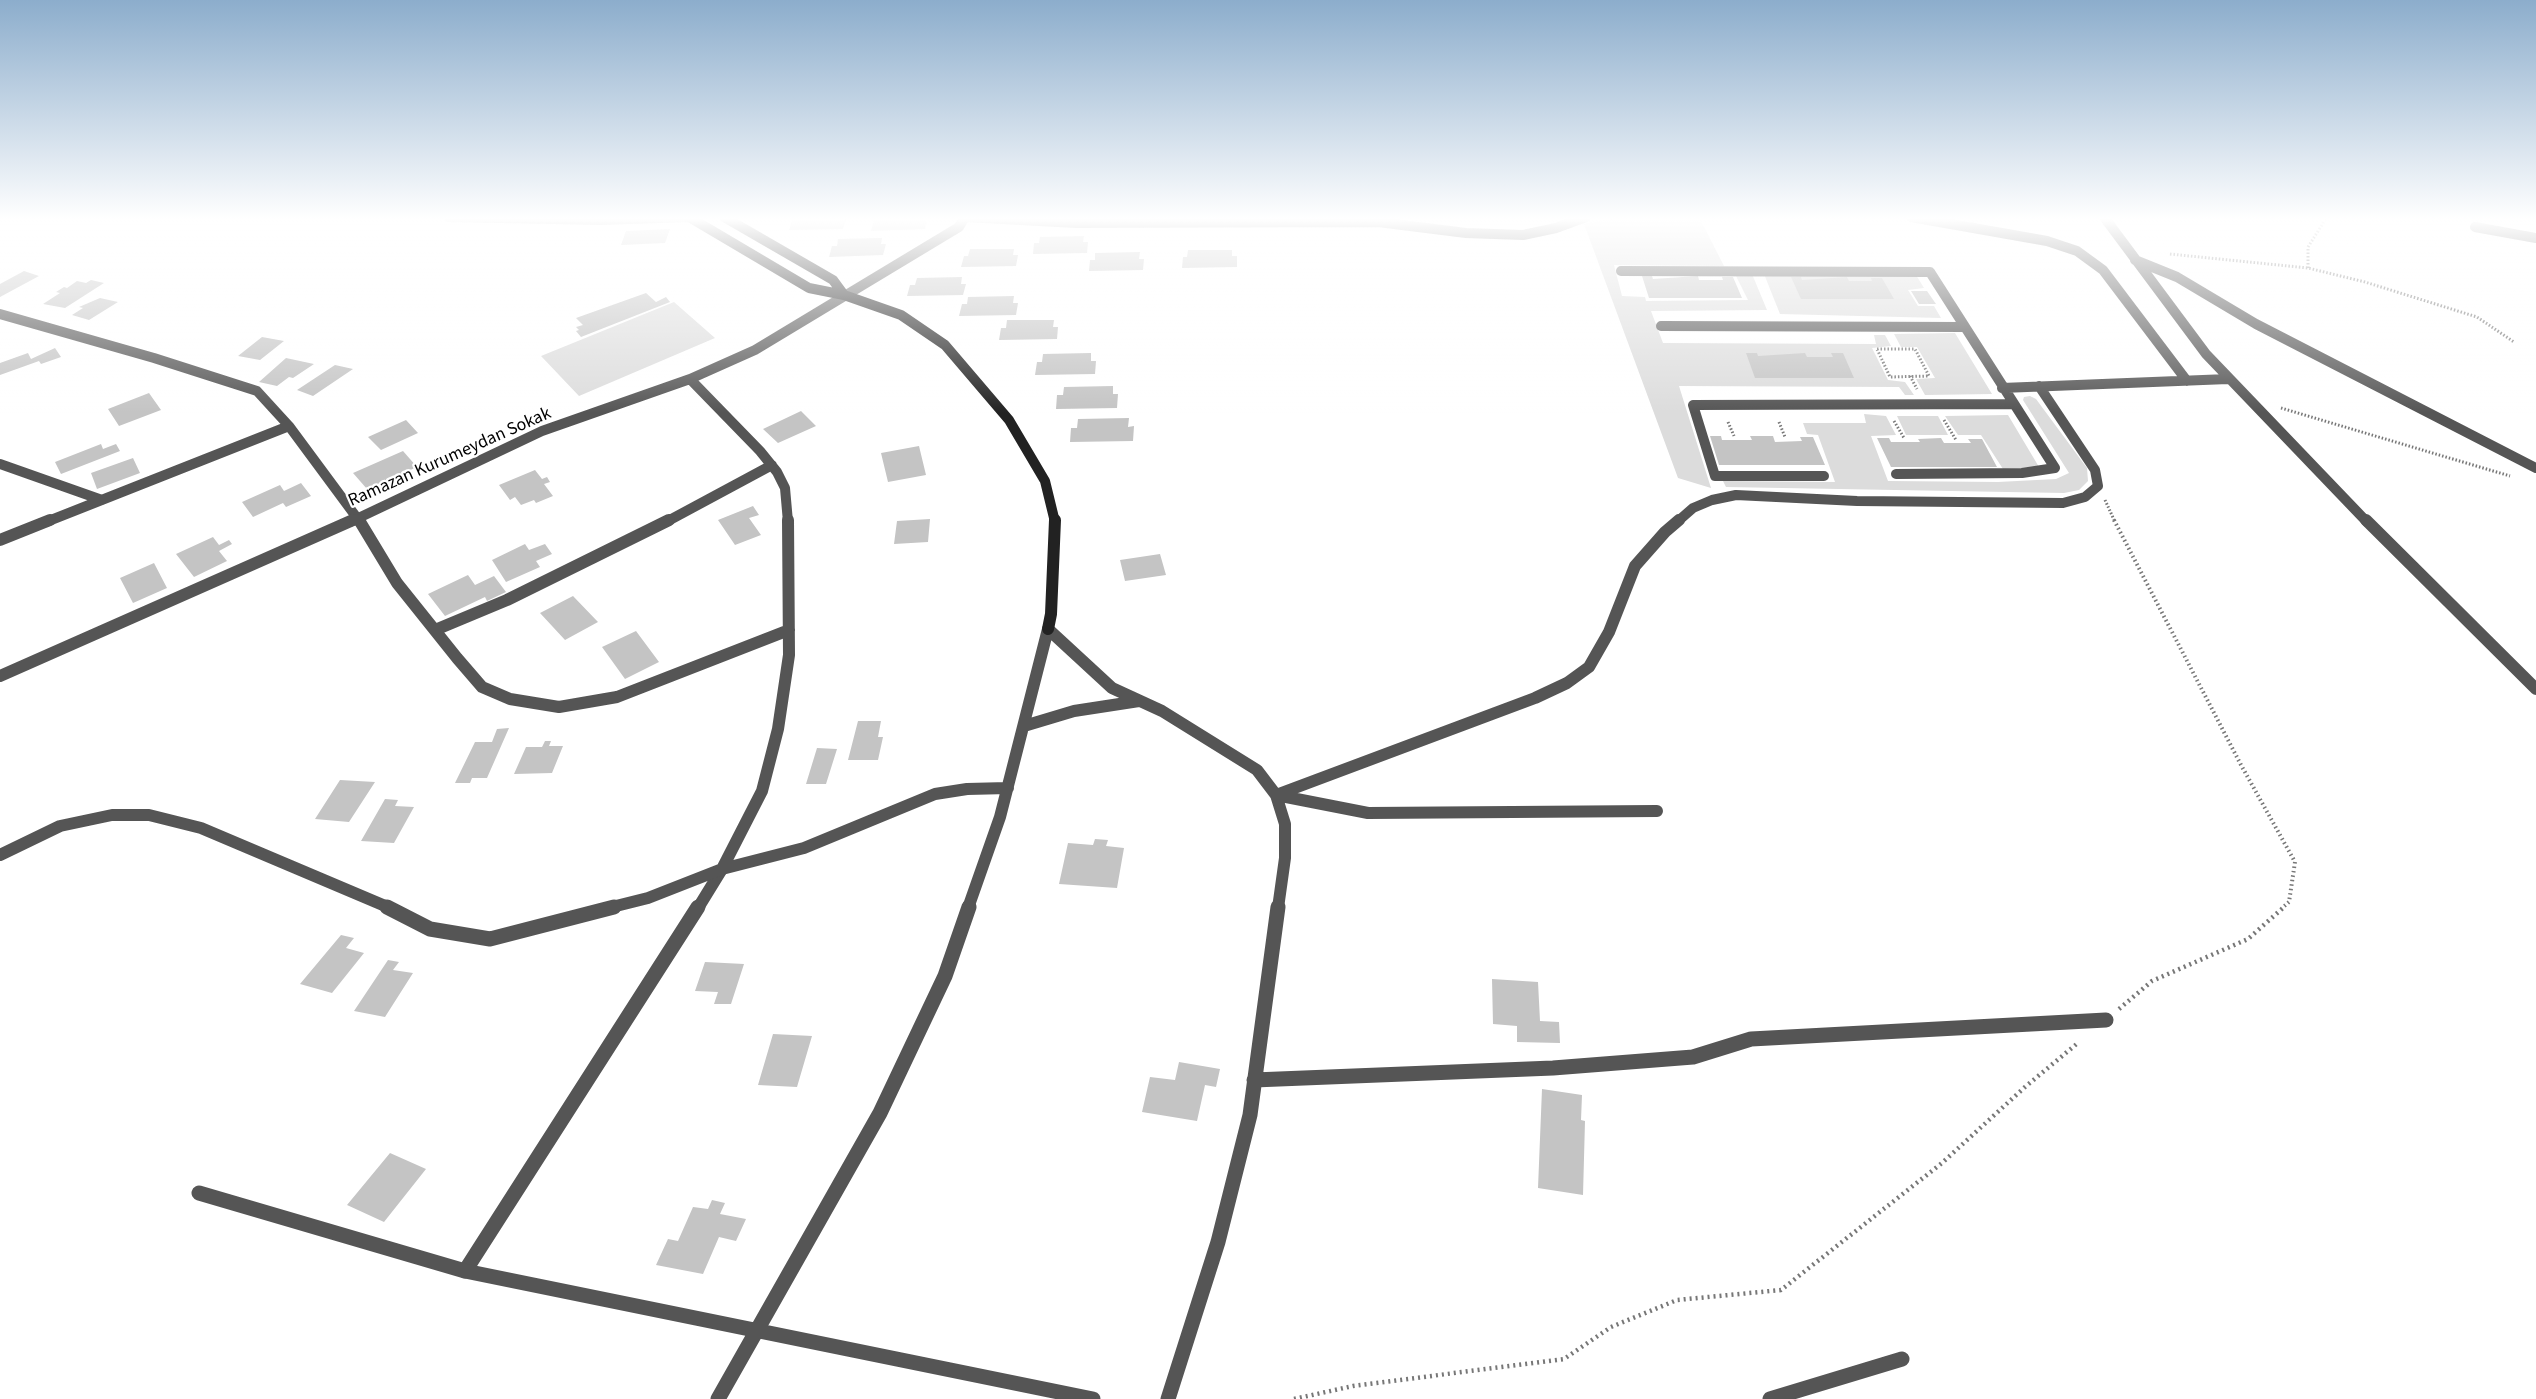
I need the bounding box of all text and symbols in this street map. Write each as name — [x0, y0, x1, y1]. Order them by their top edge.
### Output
street label: Ramazan Kurumeydan Sokak — [345, 403, 555, 513]

